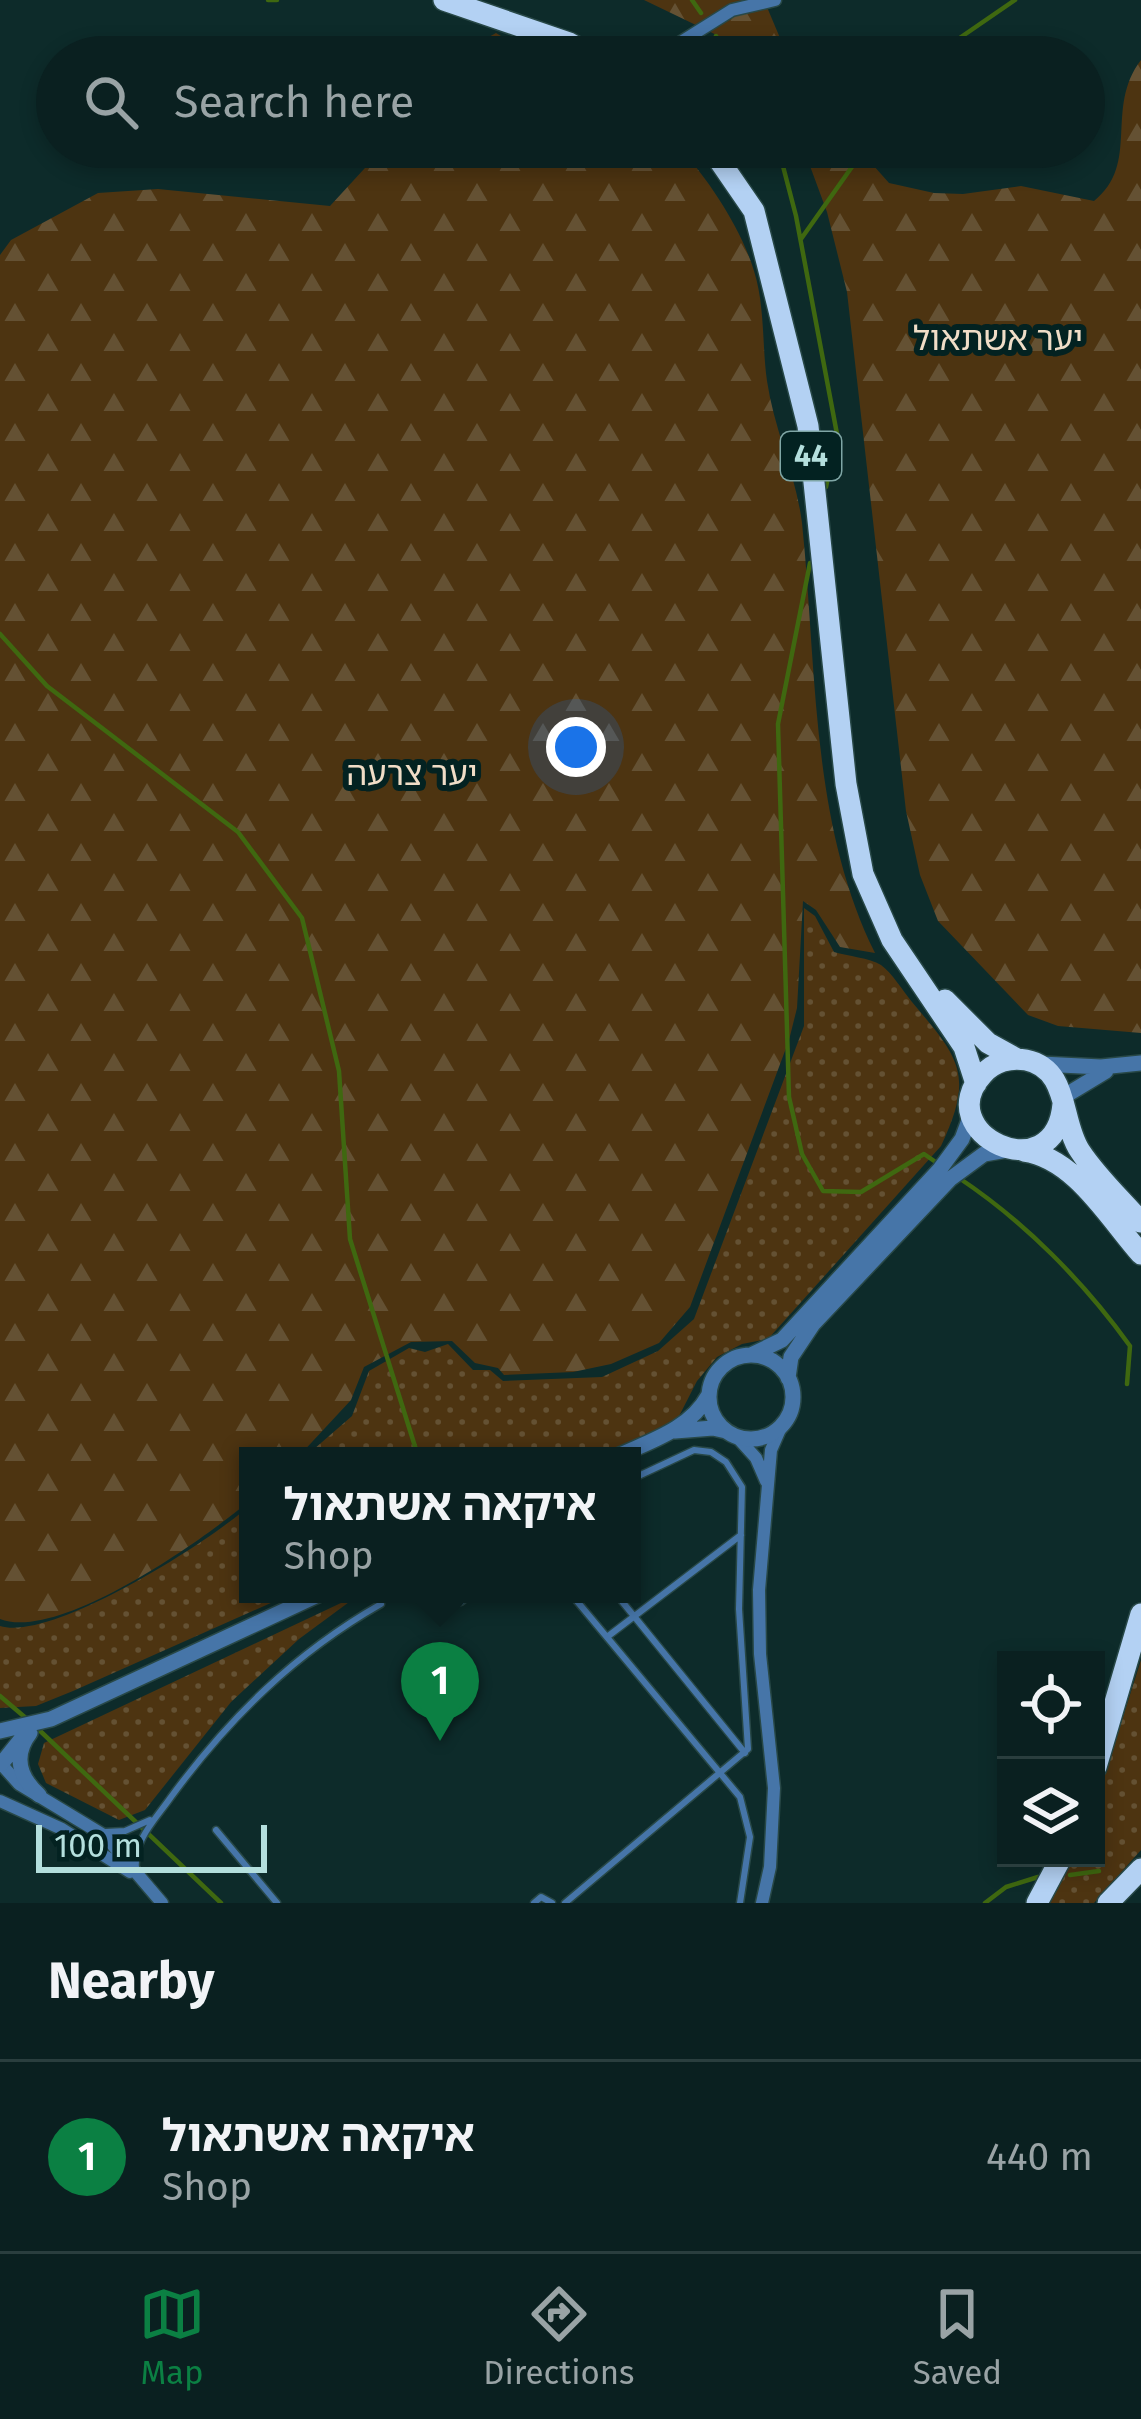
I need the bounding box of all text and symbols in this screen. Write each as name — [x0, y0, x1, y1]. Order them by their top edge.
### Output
search box — [36, 36, 1105, 168]
icon: search — [78, 69, 144, 135]
text: Search here — [174, 75, 414, 129]
park label: יער אשתאול — [913, 319, 1083, 359]
road number: 44 — [781, 432, 841, 480]
your location — [546, 717, 606, 777]
park label: יער צרעה — [346, 754, 478, 794]
popup — [239, 1447, 641, 1603]
text: איקאה אשתאול — [284, 1478, 596, 1532]
text: Shop — [284, 1533, 374, 1579]
pin: 1 — [401, 1642, 479, 1741]
map controls — [997, 1651, 1105, 1867]
button: locate — [997, 1651, 1105, 1759]
button: layers — [997, 1759, 1105, 1867]
scale bar — [36, 1819, 267, 1872]
text: 100 m — [54, 1826, 142, 1866]
text: Nearby — [48, 1950, 214, 2012]
text: איקאה אשתאול — [162, 2109, 475, 2163]
text: 1 — [78, 2134, 96, 2180]
text: 440 m — [986, 2134, 1093, 2180]
text: Shop — [162, 2164, 252, 2210]
tab: Map — [139, 2281, 205, 2393]
tab: Directions — [483, 2281, 635, 2393]
tab: Saved — [913, 2281, 1002, 2393]

